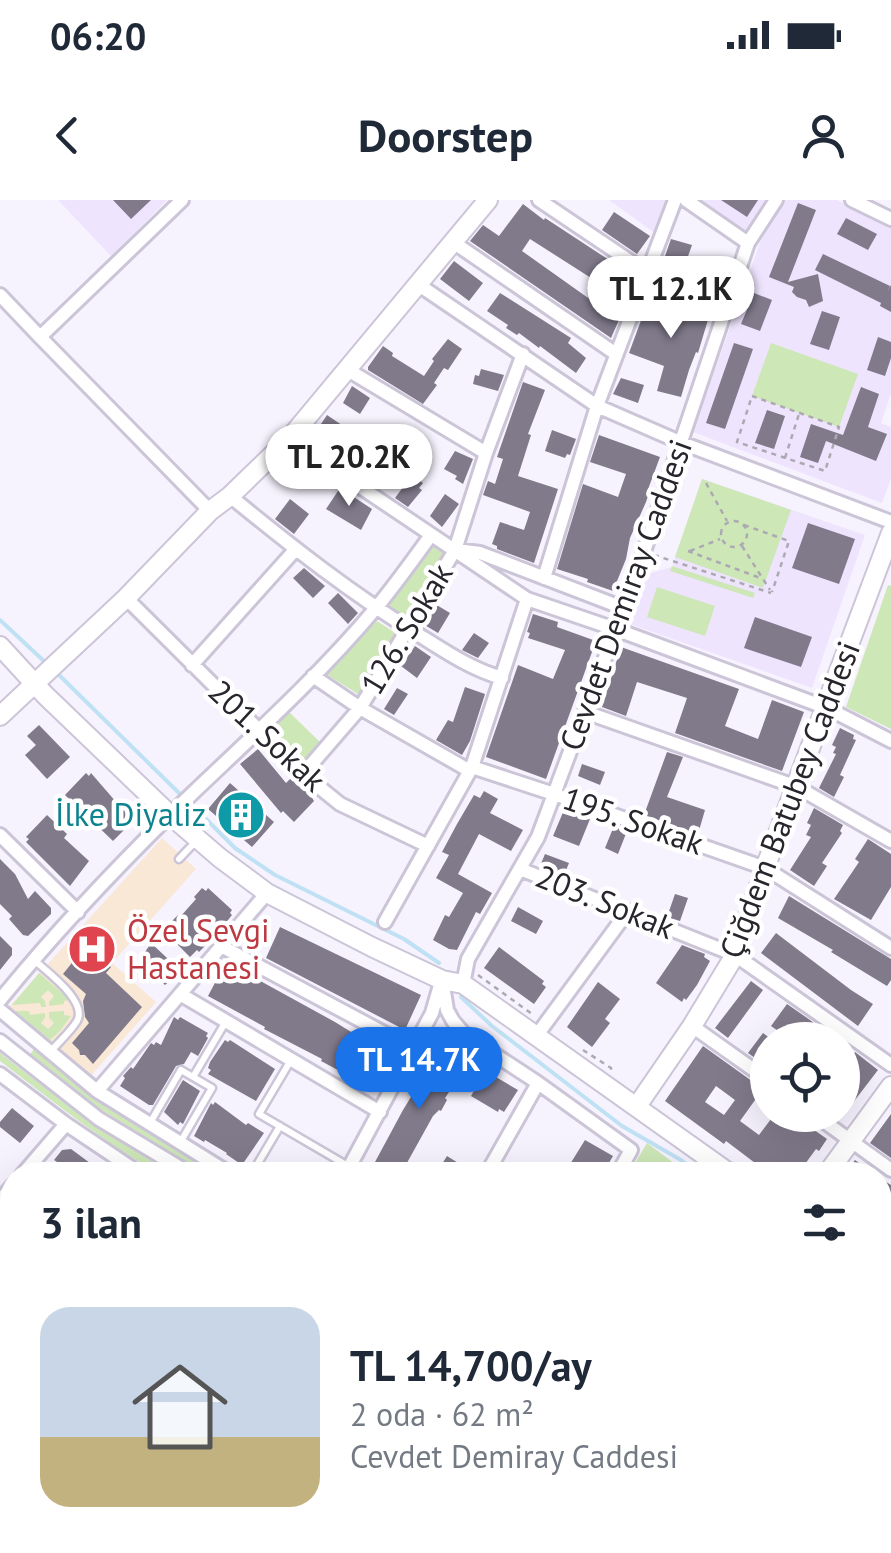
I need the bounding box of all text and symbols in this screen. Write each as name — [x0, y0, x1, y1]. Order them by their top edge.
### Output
text: 06:20 — [50, 11, 146, 60]
text: Doorstep — [358, 106, 533, 164]
icon: back — [40, 108, 95, 163]
icon: person — [796, 108, 851, 163]
pin: TL 12.1K — [568, 256, 774, 341]
text: TL 12.1K — [609, 267, 733, 309]
pin: TL 20.2K — [246, 424, 452, 509]
street label: Cevdet Demiray Caddesi — [549, 433, 701, 756]
text: TL 20.2K — [287, 435, 411, 477]
street label: 126. Sokak — [351, 555, 462, 702]
street label: Çiğdem Batubey Caddesi — [709, 635, 869, 964]
street label: 201. Sokak — [200, 670, 336, 801]
street label: 195. Sokak — [558, 776, 710, 864]
building icon: İlke Diyaliz — [215, 789, 267, 841]
place label: İlke Diyaliz — [55, 793, 206, 835]
street label: 203. Sokak — [530, 854, 681, 948]
place label: Özel Sevgi Hastanesi — [127, 909, 269, 988]
hospital icon: Özel Sevgi Hastanesi — [66, 923, 118, 975]
map controls — [750, 1022, 860, 1132]
button: locate — [750, 1022, 860, 1132]
pin: TL 14.7K — [316, 1027, 522, 1112]
text: TL 14.7K — [357, 1038, 481, 1080]
text: 3 ilan — [40, 1195, 142, 1250]
icon: filters — [797, 1195, 852, 1250]
text: TL 14,700/ay — [350, 1338, 592, 1393]
icon: home — [120, 1347, 240, 1467]
text: 2 oda · 62 m² — [350, 1393, 534, 1435]
text: Cevdet Demiray Caddesi — [350, 1435, 678, 1477]

